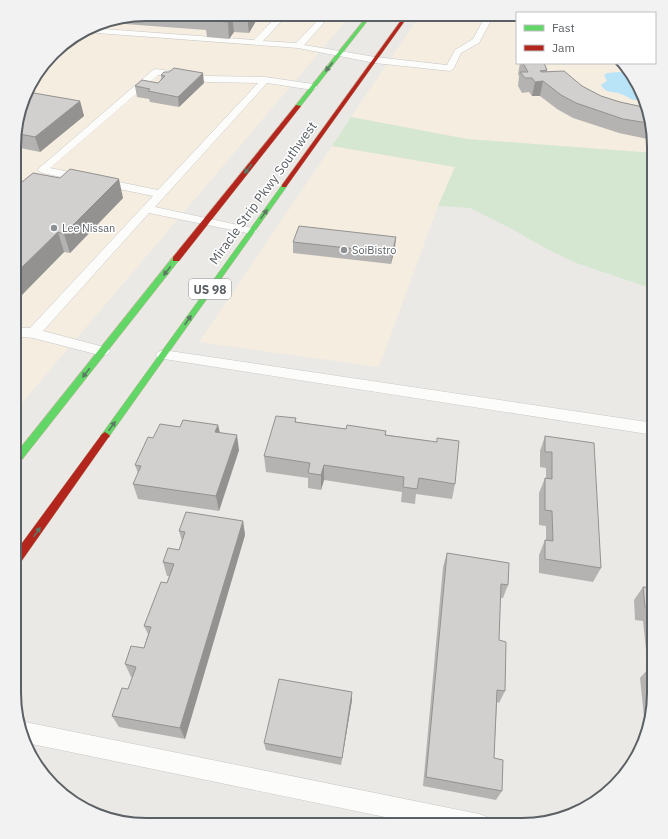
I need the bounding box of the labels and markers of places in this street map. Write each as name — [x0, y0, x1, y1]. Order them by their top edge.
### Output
place label: Lee Nissan — [62, 221, 115, 235]
marker: Lee Nissan — [49, 223, 59, 233]
place label: SoiBistro — [352, 243, 397, 257]
marker: SoiBistro — [339, 245, 349, 255]

